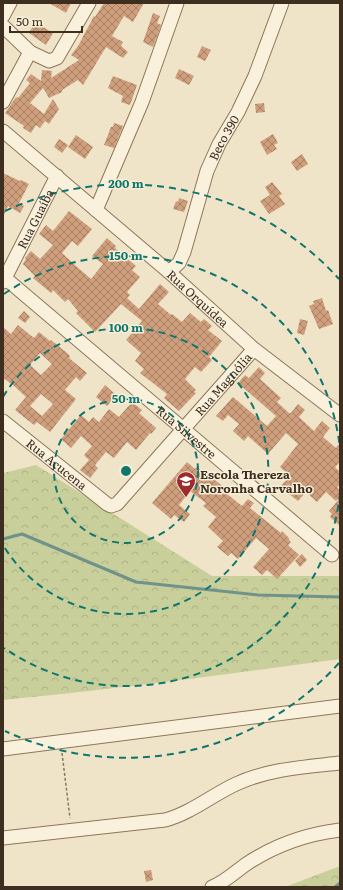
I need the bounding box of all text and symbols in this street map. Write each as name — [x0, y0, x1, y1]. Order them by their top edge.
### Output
scale bar — [10, 8, 82, 34]
text: 50 m — [16, 12, 43, 30]
street label: Beco 390 — [204, 112, 243, 163]
text: 200 m — [108, 174, 144, 192]
street label: Rua Guaíba — [12, 185, 58, 252]
text: 150 m — [109, 246, 143, 264]
street label: Rua Orquídea — [163, 265, 233, 332]
text: 100 m — [109, 318, 143, 336]
street label: Rua Magnólia — [190, 348, 256, 420]
text: 50 m — [112, 389, 140, 407]
street label: Rua Silvestre — [153, 401, 221, 463]
street label: Rua Açucena — [23, 434, 92, 494]
centre of rings — [119, 464, 133, 478]
place label: Escola Thereza Noronha Carvalho — [200, 465, 313, 497]
school or university icon: Escola Thereza Noronha Carvalho — [175, 470, 197, 498]

